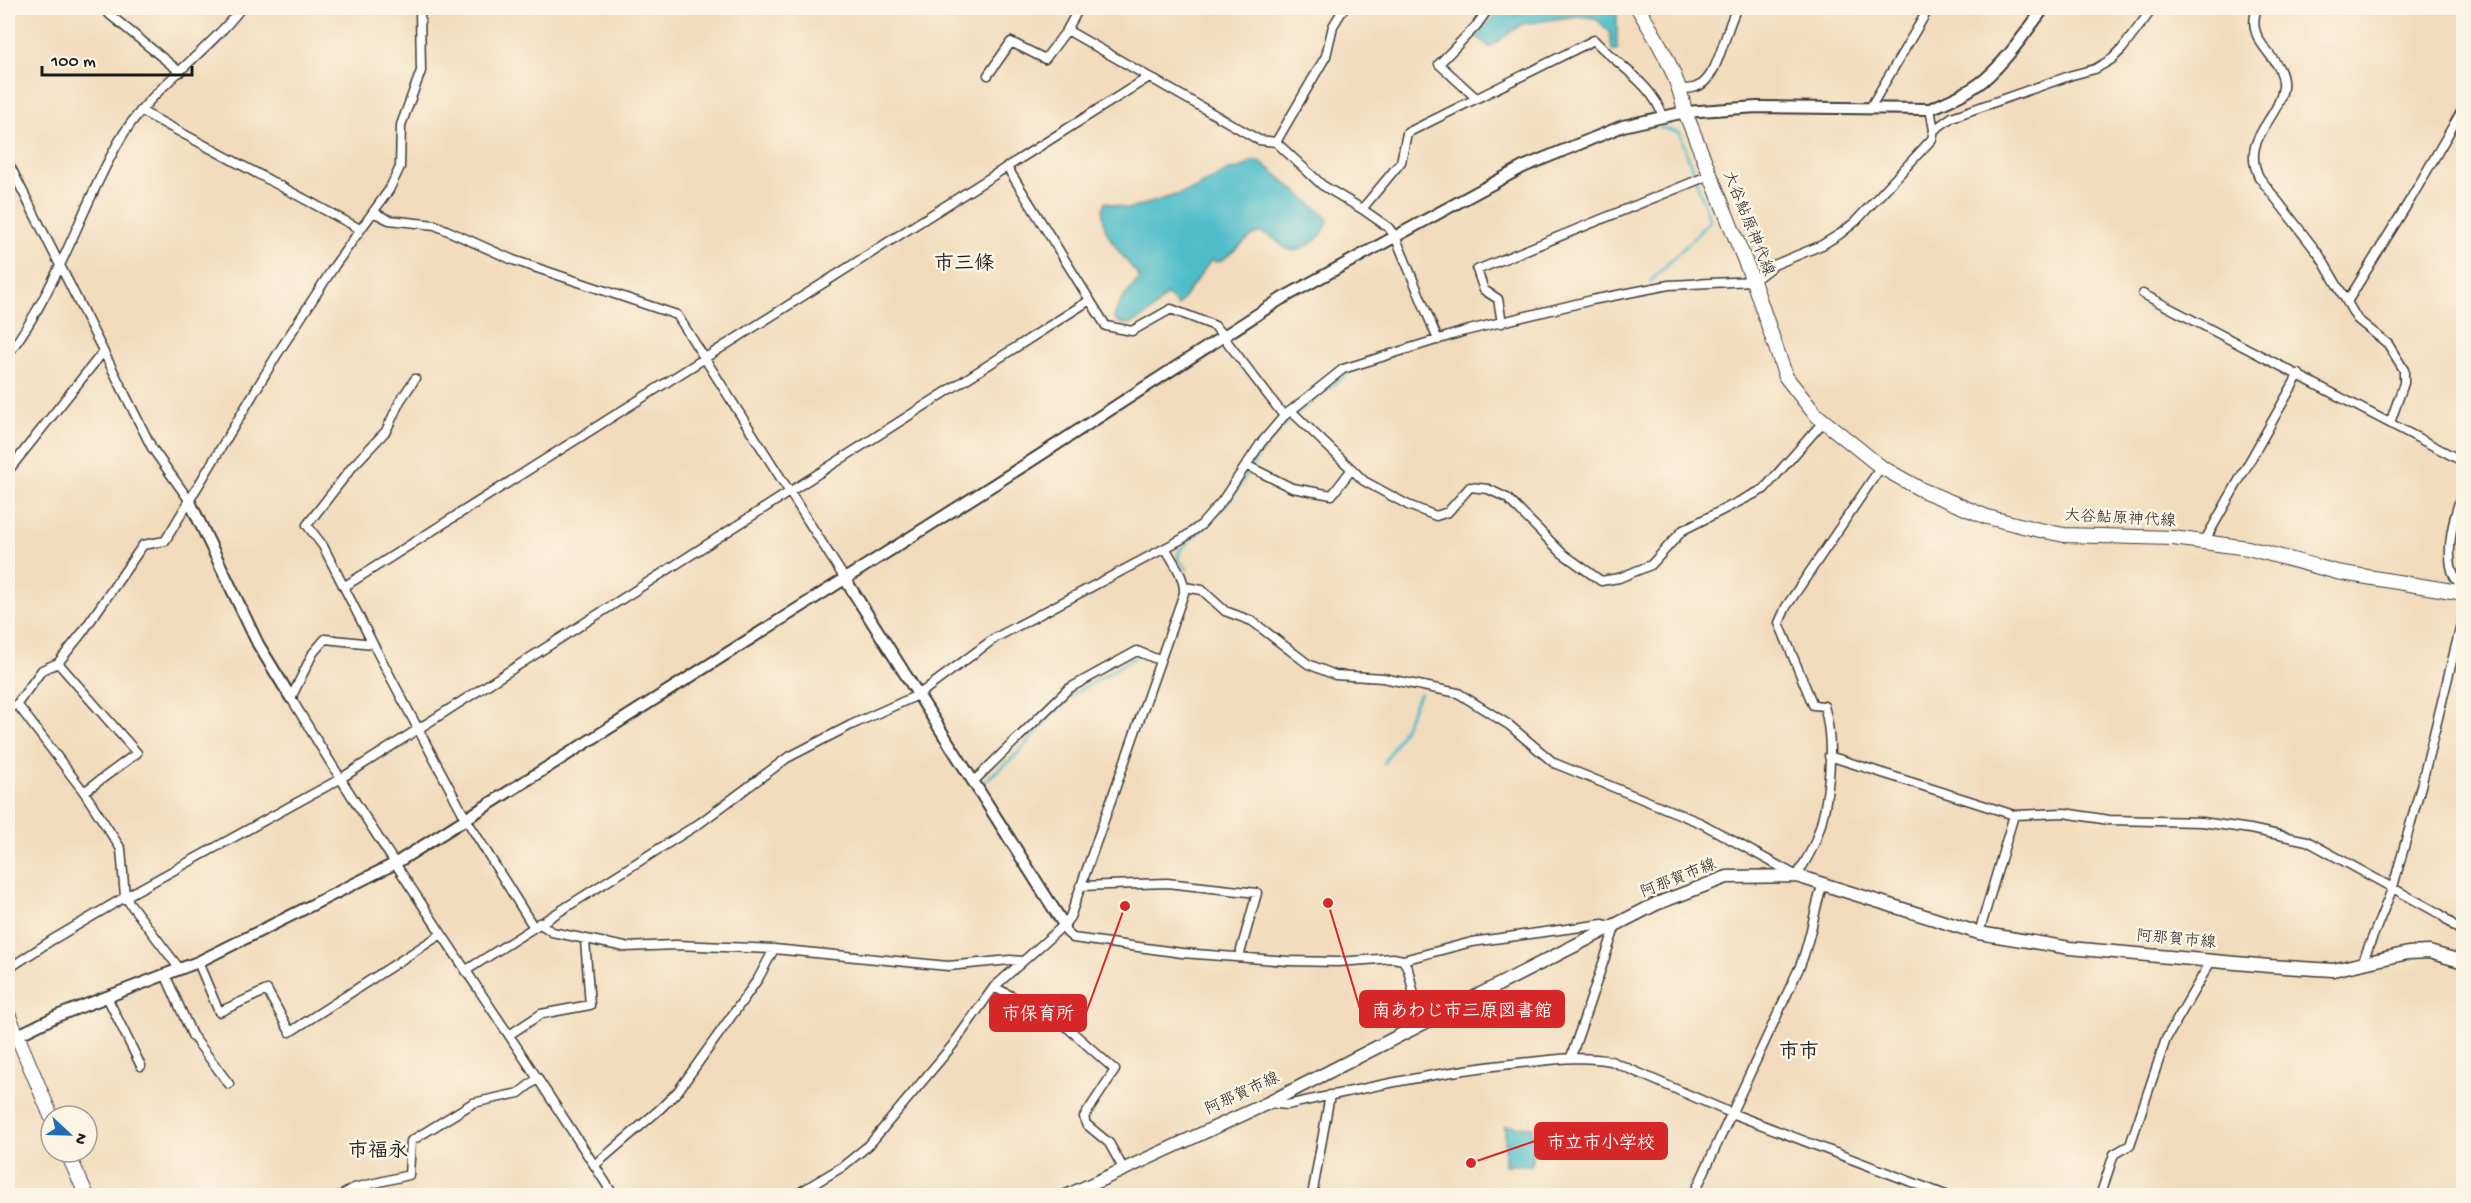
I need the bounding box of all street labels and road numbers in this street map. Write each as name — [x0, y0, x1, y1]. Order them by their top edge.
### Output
street label: 大谷鮎原神代線 — [1717, 168, 1779, 279]
street label: 大谷鮎原神代線 — [2064, 506, 2177, 532]
street label: 阿那賀市線 — [1638, 854, 1720, 904]
street label: 阿那賀市線 — [2135, 926, 2217, 954]
street label: 阿那賀市線 — [1202, 1068, 1283, 1121]

